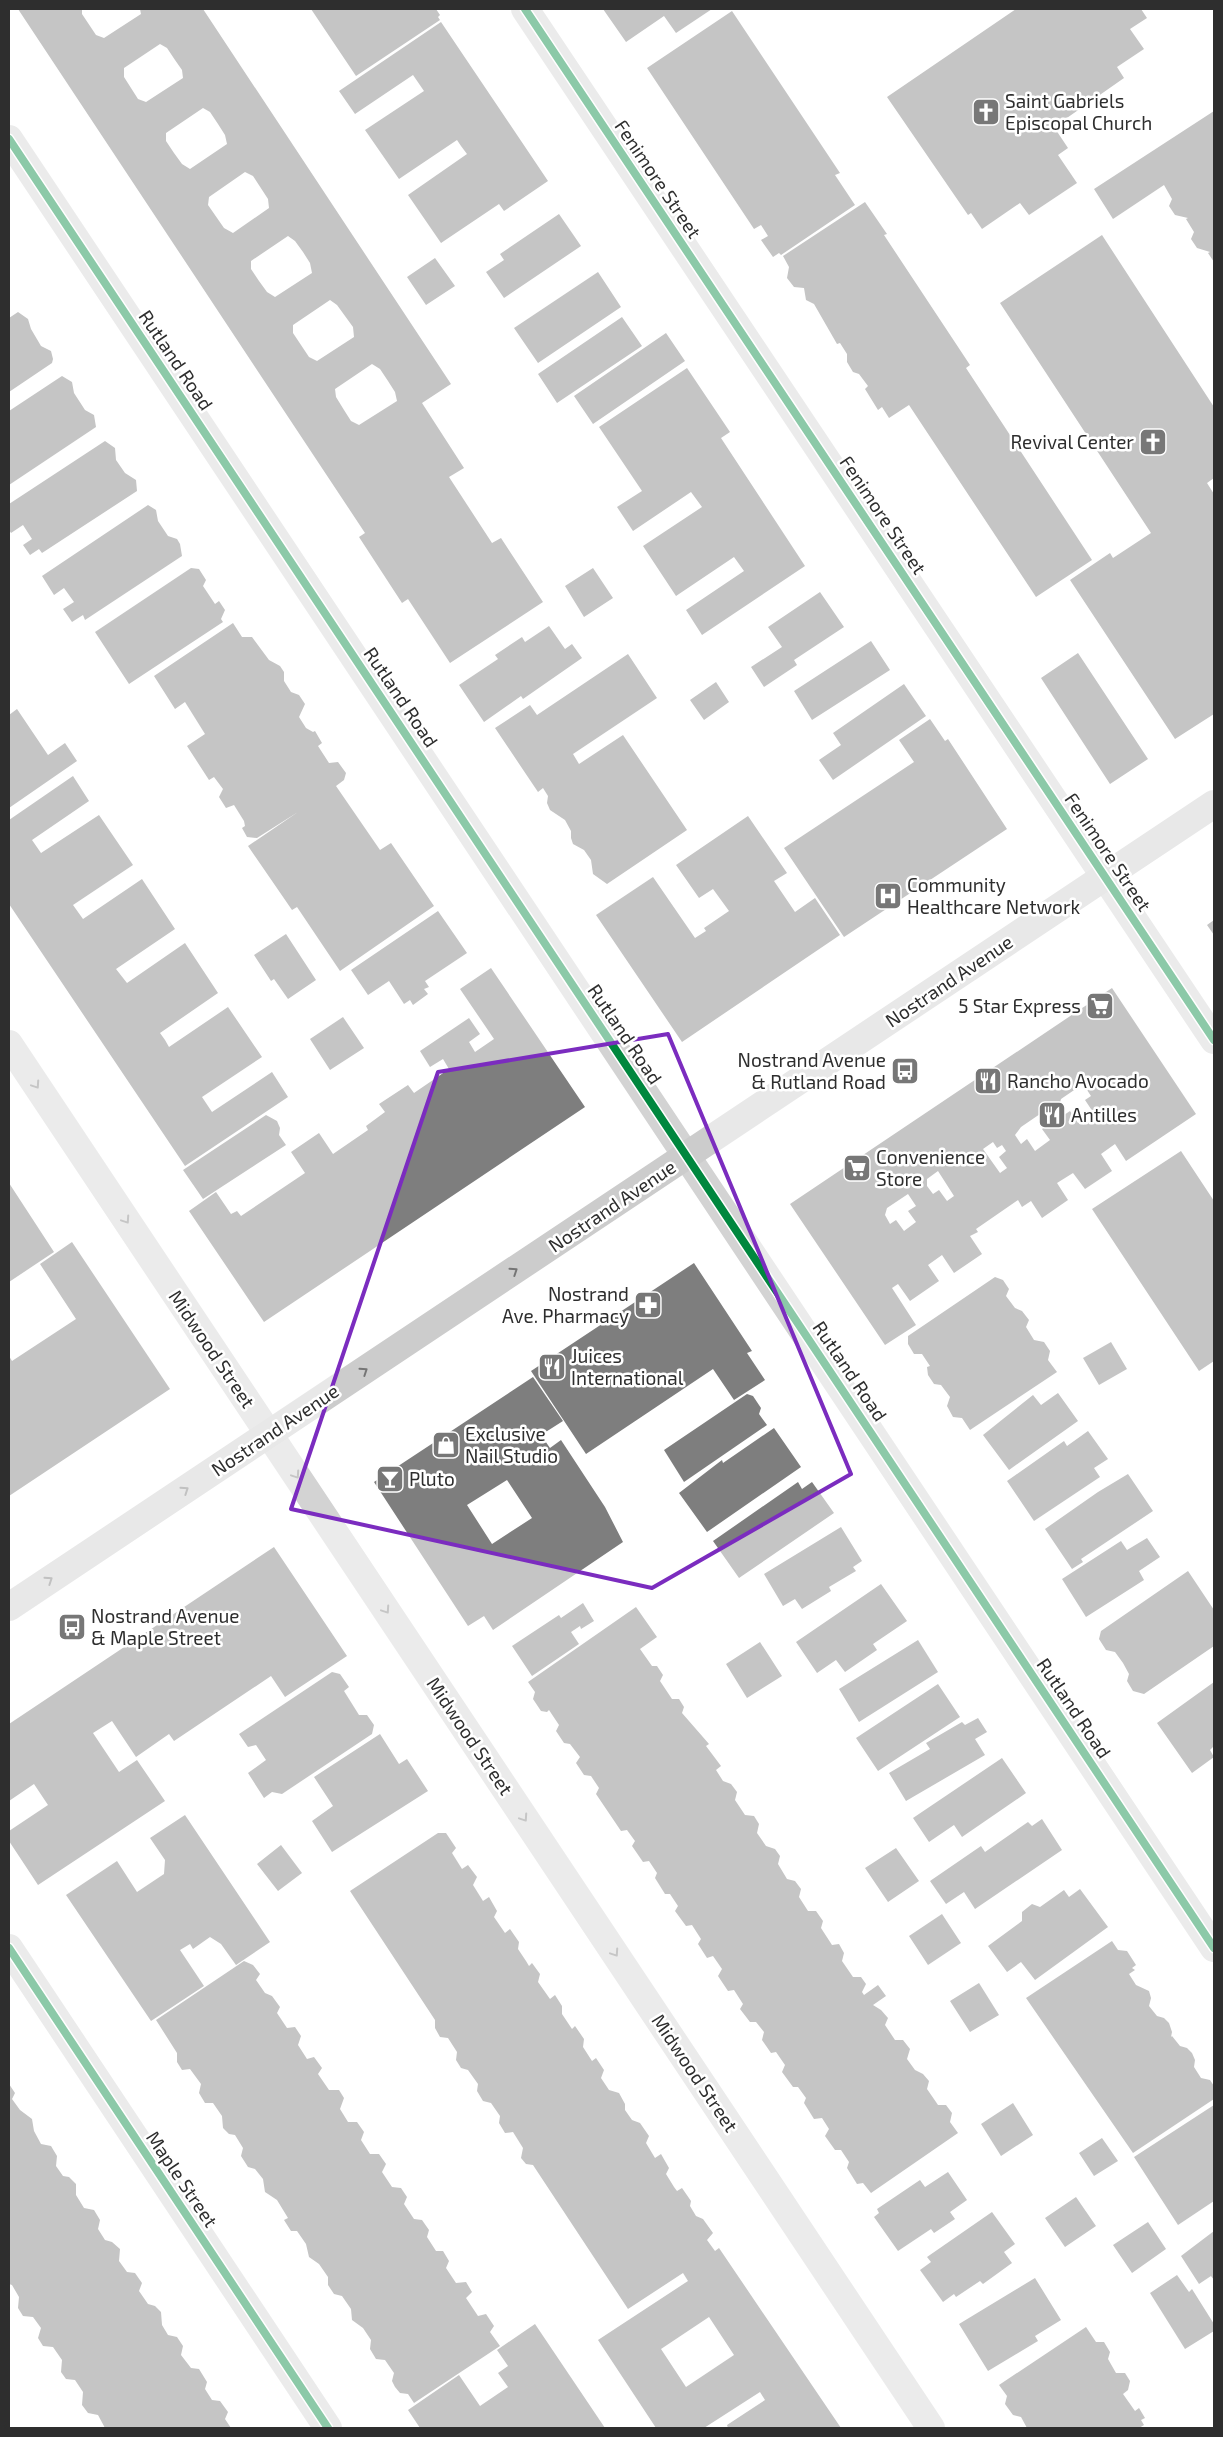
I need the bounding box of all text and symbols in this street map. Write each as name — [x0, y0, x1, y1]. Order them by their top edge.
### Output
place label: Saint Gabriels Episcopal Church — [1005, 89, 1152, 134]
church icon: Saint Gabriels Episcopal Church — [971, 97, 1001, 127]
street label: Fenimore Street — [610, 115, 707, 242]
street label: Rutland Road — [134, 305, 218, 414]
church icon: Revival Center — [1138, 427, 1168, 457]
place label: Revival Center — [1010, 430, 1134, 453]
street label: Fenimore Street — [835, 451, 932, 578]
street label: Rutland Road — [359, 642, 443, 751]
street label: Fenimore Street — [1060, 788, 1157, 915]
place label: Community Healthcare Network — [907, 873, 1080, 918]
hospital icon: Community Healthcare Network — [873, 881, 903, 911]
street label: Nostrand Avenue — [881, 930, 1017, 1032]
street label: Rutland Road — [583, 979, 667, 1088]
supermarket icon: 5 Star Express — [1085, 991, 1115, 1021]
place label: 5 Star Express — [958, 994, 1081, 1017]
place label: Nostrand Avenue & Rutland Road — [737, 1048, 886, 1093]
bus stop icon: Nostrand Avenue & Rutland Road — [890, 1056, 920, 1086]
restaurant icon: Rancho Avocado — [973, 1066, 1003, 1096]
place label: Rancho Avocado — [1007, 1069, 1149, 1092]
one-way arrow — [30, 1079, 39, 1088]
restaurant icon: Antilles — [1037, 1100, 1067, 1130]
place label: Antilles — [1071, 1103, 1137, 1126]
place label: Convenience Store — [876, 1145, 985, 1190]
supermarket icon: Convenience Store — [842, 1153, 872, 1183]
street label: Nostrand Avenue — [544, 1155, 680, 1257]
one-way arrow — [120, 1214, 129, 1224]
one-way arrow — [508, 1268, 517, 1277]
place label: Nostrand Ave. Pharmacy — [502, 1282, 629, 1327]
street label: Midwood Street — [164, 1285, 260, 1412]
pharmacy icon: Nostrand Ave. Pharmacy — [633, 1290, 663, 1320]
street label: Rutland Road — [808, 1316, 892, 1425]
place label: Juices International — [571, 1344, 684, 1389]
restaurant icon: Juices International — [537, 1352, 567, 1382]
one-way arrow — [358, 1368, 367, 1377]
street label: Nostrand Avenue — [207, 1379, 343, 1481]
place label: Exclusive Nail Studio — [465, 1422, 558, 1467]
shop icon: Exclusive Nail Studio — [431, 1430, 461, 1460]
bar icon: Pluto — [375, 1464, 405, 1494]
place label: Pluto — [409, 1467, 455, 1490]
one-way arrow — [290, 1469, 299, 1478]
one-way arrow — [179, 1487, 188, 1496]
one-way arrow — [44, 1577, 53, 1586]
place label: Nostrand Avenue & Maple Street — [91, 1604, 240, 1649]
one-way arrow — [380, 1604, 389, 1614]
bus stop icon: Nostrand Avenue & Maple Street — [57, 1612, 87, 1642]
street label: Rutland Road — [1032, 1653, 1116, 1762]
street label: Midwood Street — [422, 1672, 518, 1799]
one-way arrow — [518, 1813, 528, 1822]
one-way arrow — [608, 1948, 618, 1957]
street label: Midwood Street — [647, 2009, 743, 2136]
street label: Maple Street — [142, 2126, 223, 2231]

